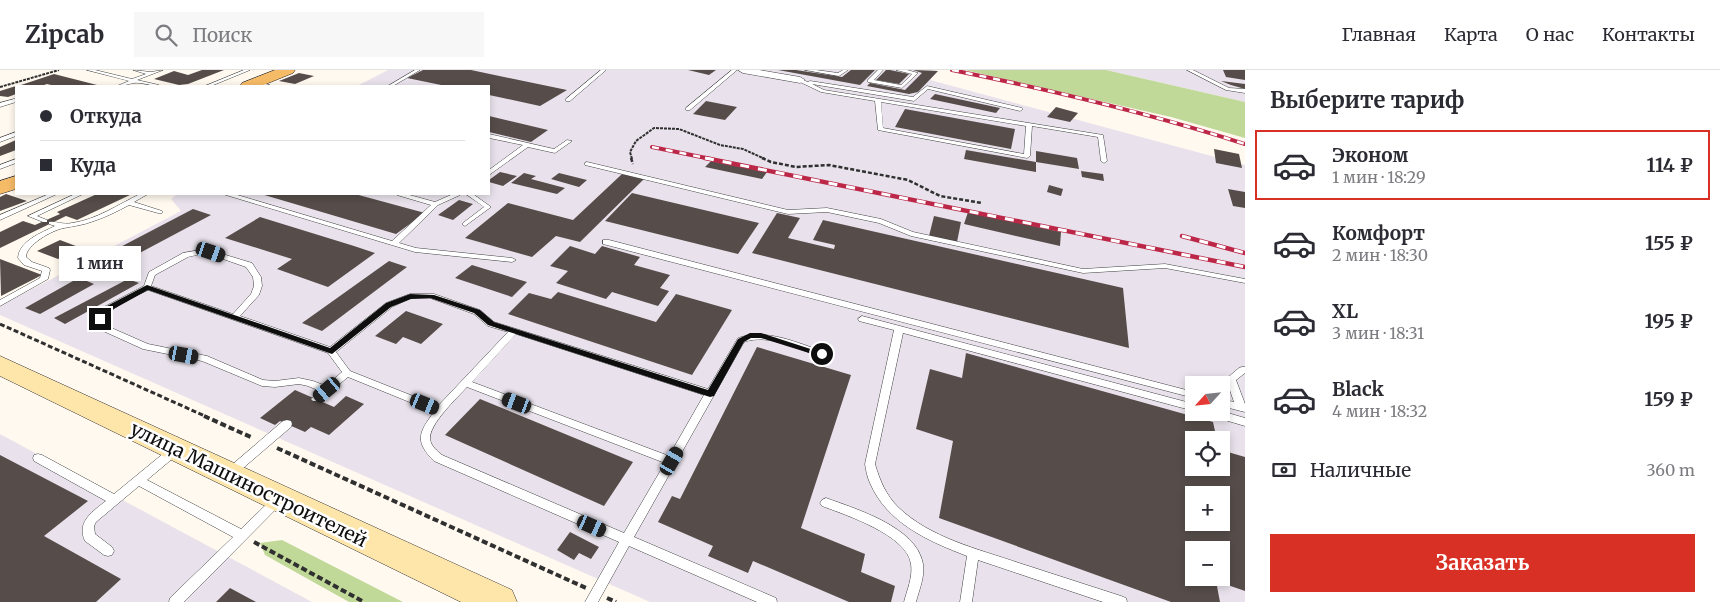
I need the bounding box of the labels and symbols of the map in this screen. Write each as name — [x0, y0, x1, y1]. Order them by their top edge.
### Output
car — [194, 240, 227, 264]
callout: 1 мин — [59, 246, 141, 282]
route end — [89, 308, 111, 330]
route start — [811, 343, 833, 365]
car — [167, 345, 200, 365]
car — [310, 375, 343, 405]
north arrow — [1185, 376, 1230, 421]
car — [408, 391, 441, 417]
car — [500, 391, 533, 415]
street label: улица Машиностроителей — [127, 416, 371, 552]
car — [658, 444, 685, 478]
car — [575, 513, 608, 539]

